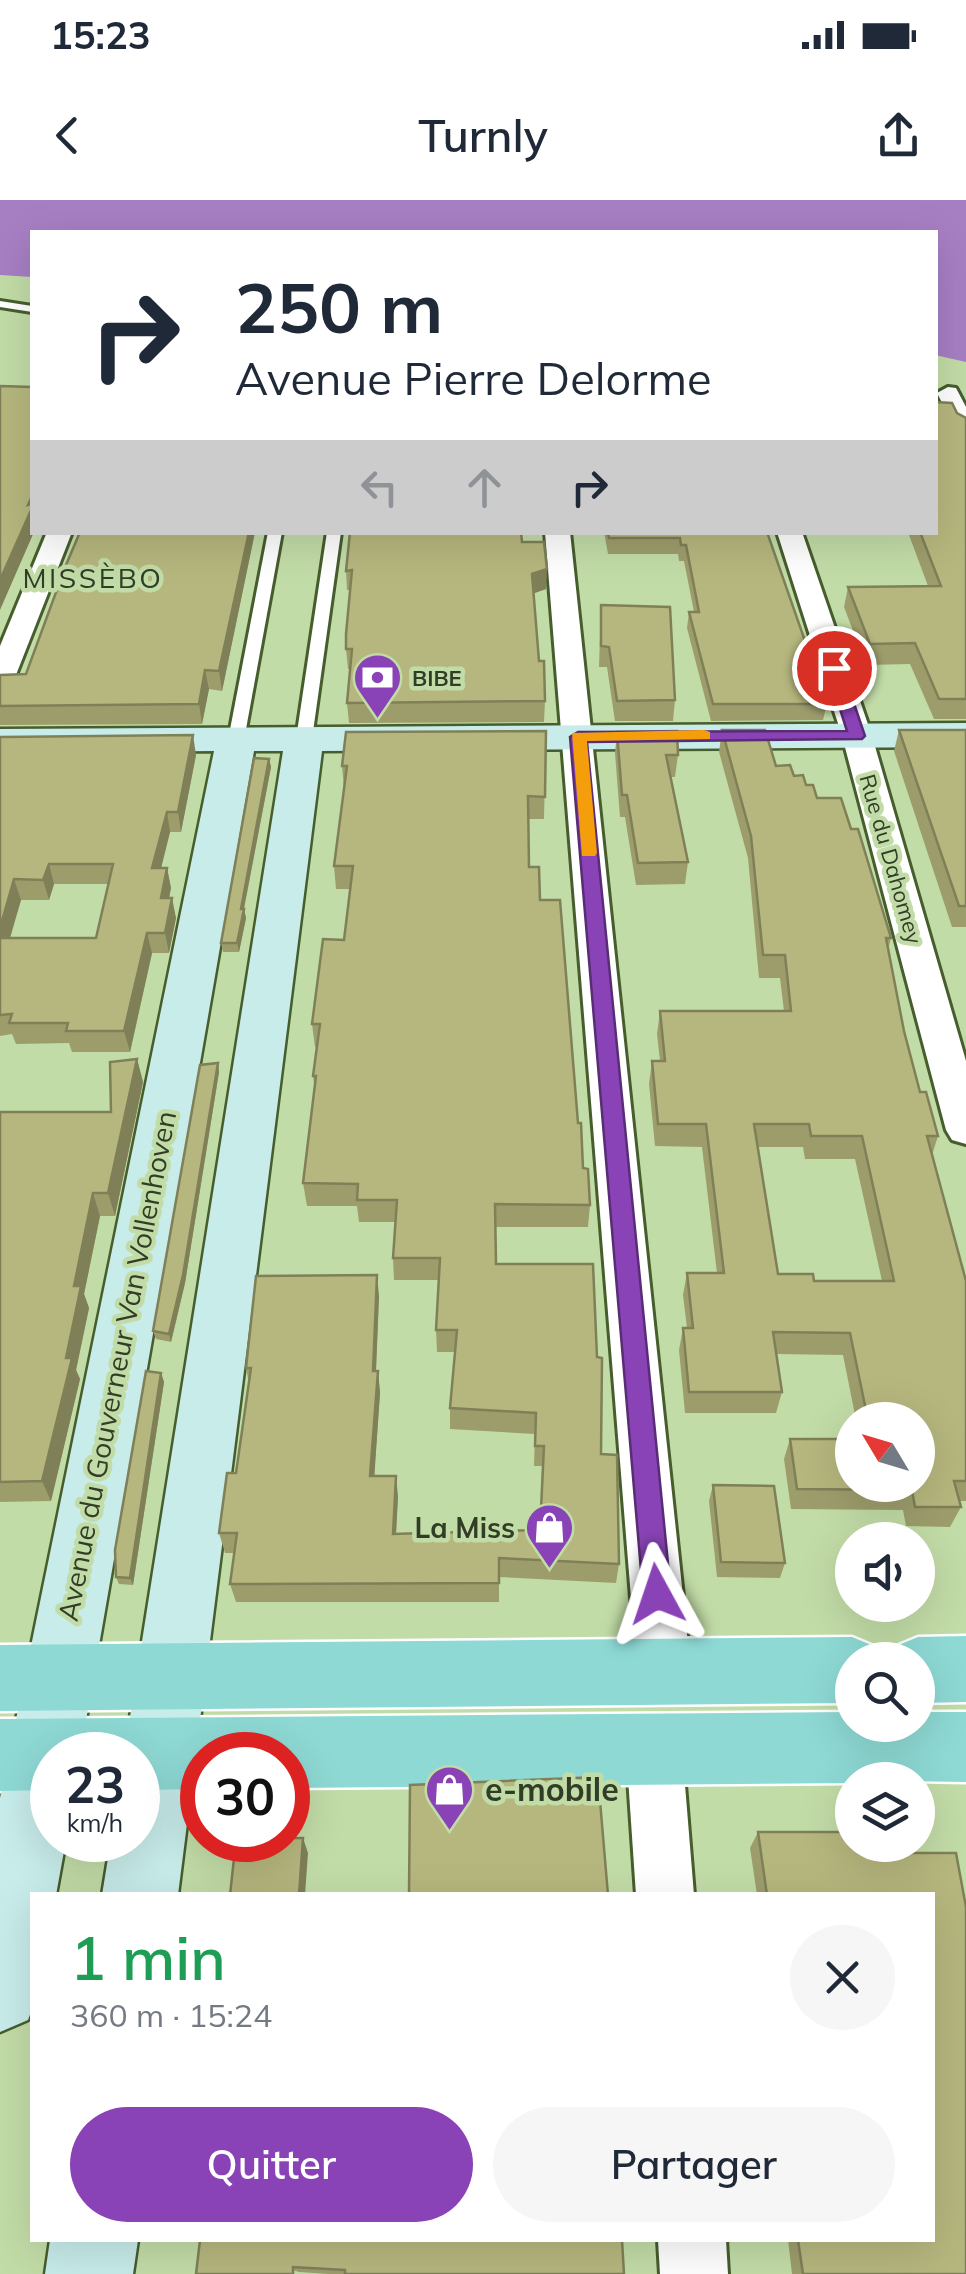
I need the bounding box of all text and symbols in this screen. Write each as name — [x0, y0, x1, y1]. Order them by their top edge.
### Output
text: 15:23 — [50, 11, 151, 59]
text: Turnly — [418, 107, 548, 163]
icon: back — [40, 108, 95, 163]
icon: share — [871, 108, 926, 163]
text: 250 m — [235, 263, 443, 351]
icon: right — [70, 270, 200, 400]
text: Avenue Pierre Delorme — [235, 350, 711, 406]
icon: left — [352, 460, 407, 515]
icon: ahead — [457, 460, 512, 515]
icon: right — [562, 460, 617, 515]
district label: MISSÈBO — [23, 560, 163, 595]
pin — [792, 626, 877, 711]
icon: arrive — [807, 641, 862, 696]
bank icon: BIBE — [351, 652, 403, 720]
place label: BIBE — [412, 664, 462, 692]
street label: Rue du Dahomey — [853, 771, 929, 947]
street label: Avenue du Gouverneur Van Vollenhoven — [50, 1108, 183, 1624]
north arrow — [835, 1402, 935, 1502]
map controls — [835, 1402, 935, 1862]
shop icon: La Miss — [524, 1502, 576, 1570]
place label: La Miss — [415, 1510, 515, 1545]
button: sound — [835, 1522, 935, 1622]
position arrow — [605, 1542, 709, 1646]
button: search — [835, 1642, 935, 1742]
speed limit sign: 30 — [180, 1732, 310, 1862]
text: 23 — [65, 1753, 125, 1816]
button: layers — [835, 1762, 935, 1862]
shop icon: e-mobile — [424, 1764, 476, 1832]
place label: e-mobile — [485, 1769, 619, 1809]
text: km/h — [67, 1807, 123, 1838]
text: 1 min — [70, 1920, 226, 1995]
button: close — [790, 1925, 895, 2030]
text: 360 m · 15:24 — [70, 1995, 272, 2035]
button: Quitter — [70, 2107, 473, 2222]
button: Partager — [493, 2107, 895, 2222]

